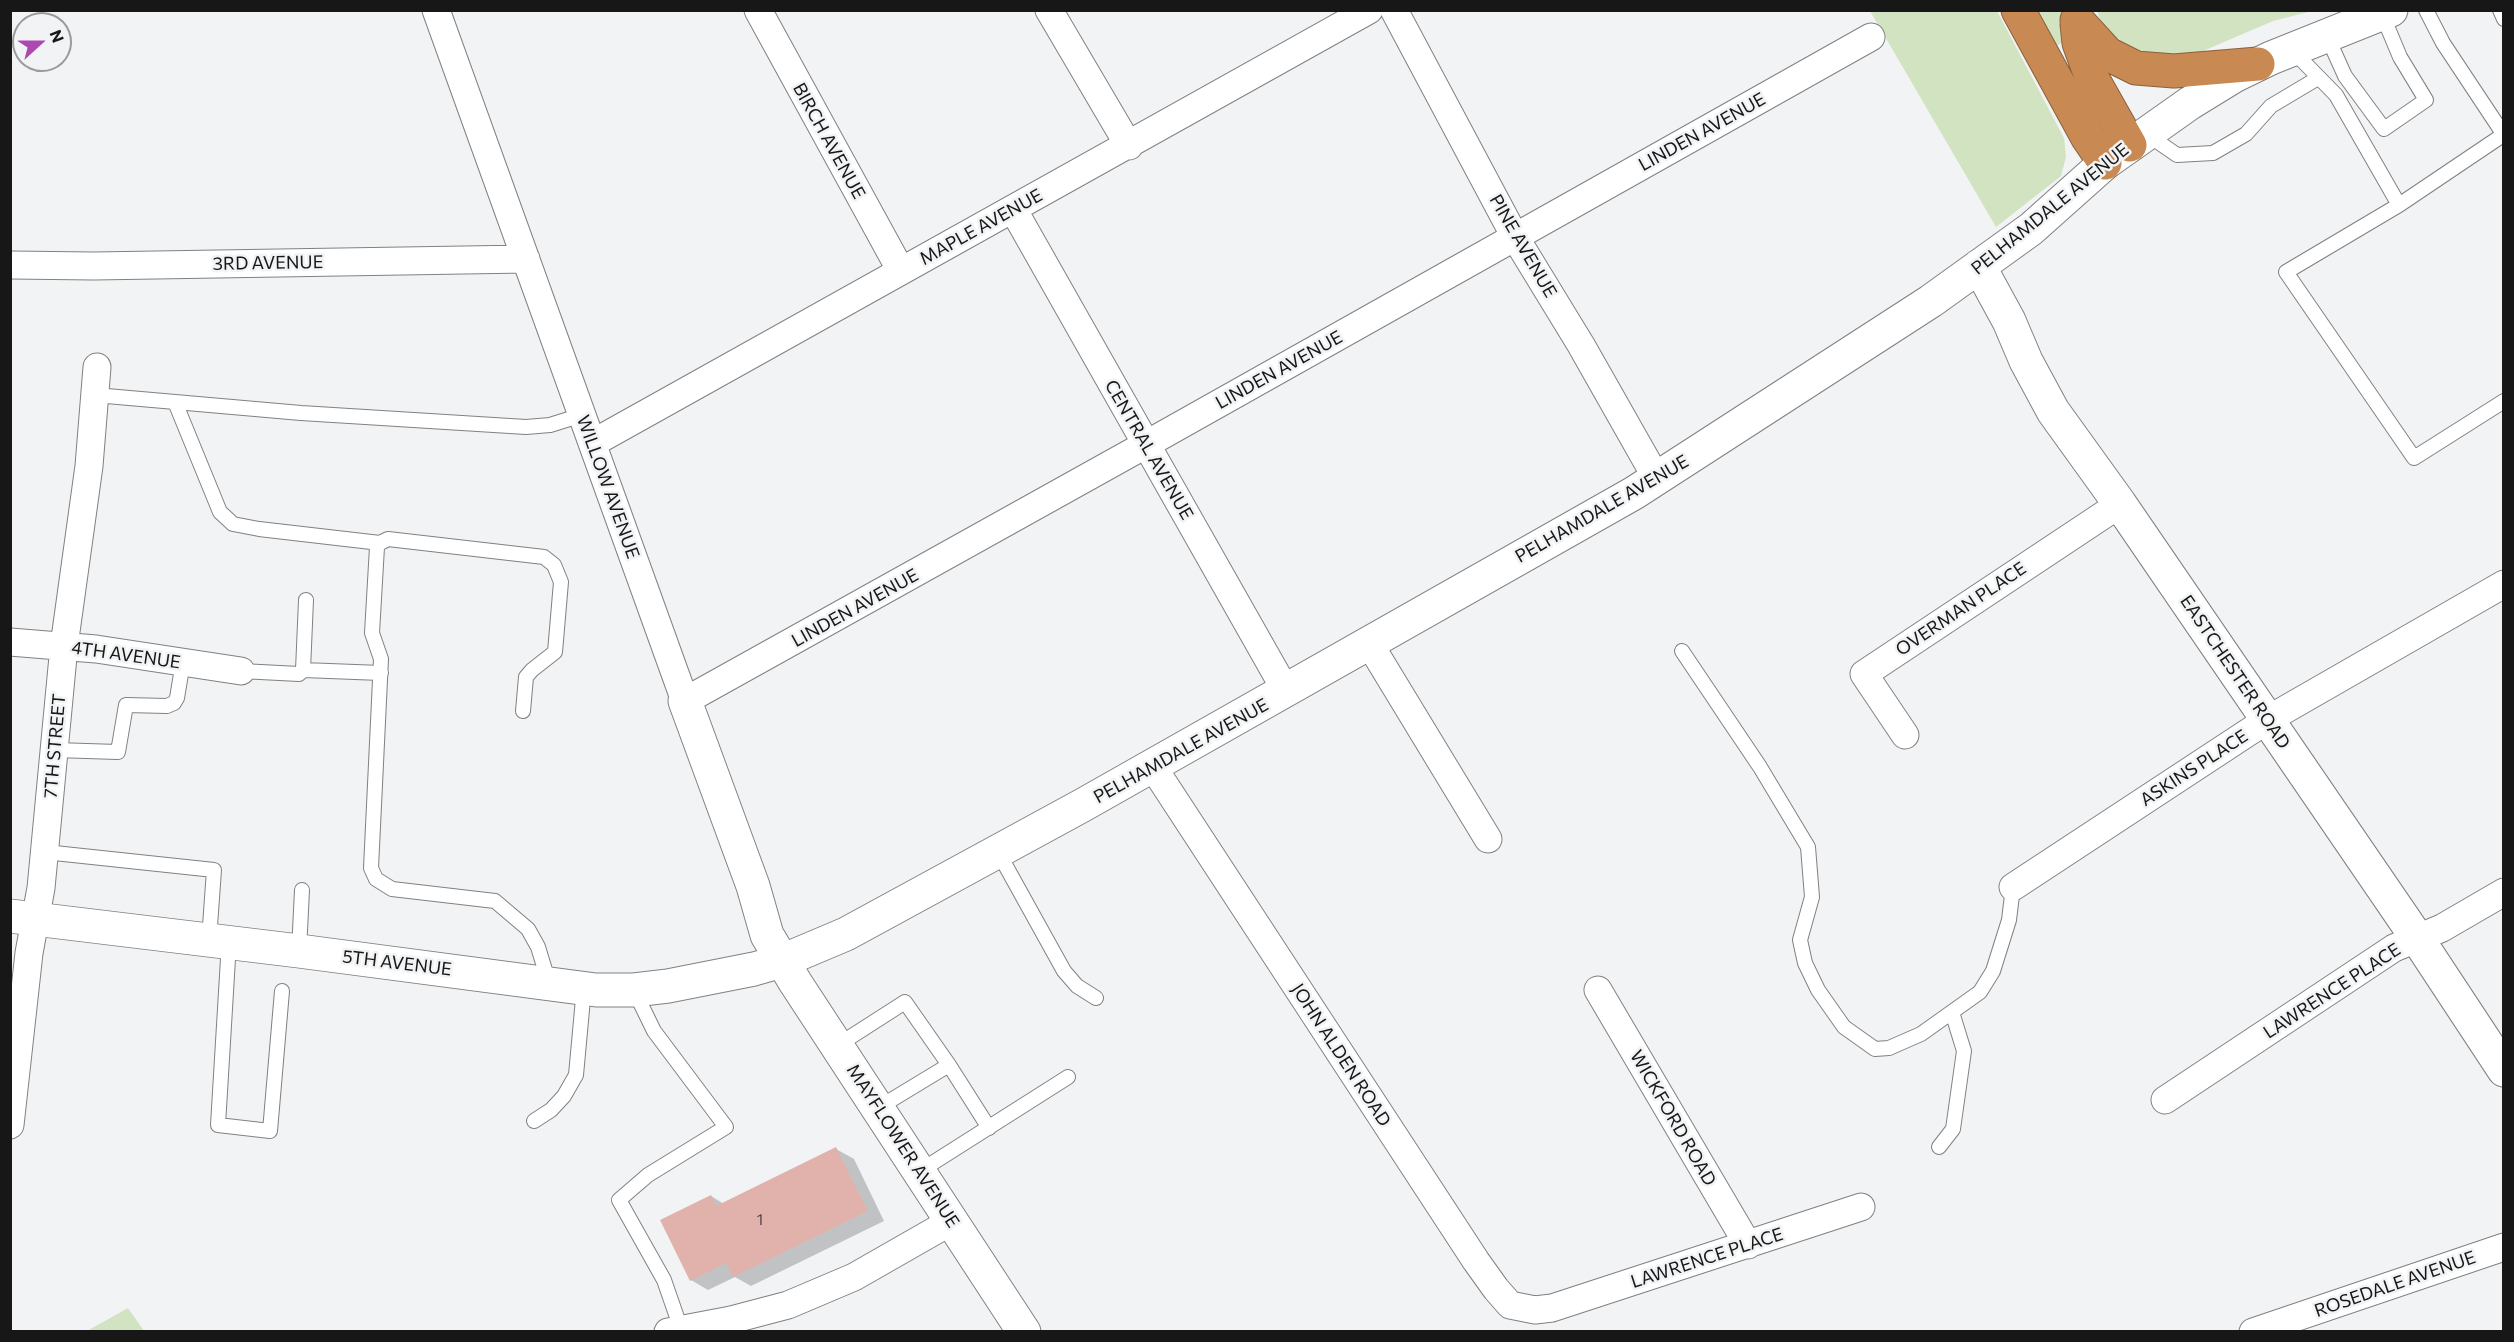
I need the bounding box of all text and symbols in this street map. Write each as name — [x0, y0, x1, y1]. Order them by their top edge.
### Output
north arrow — [12, 12, 72, 72]
text: N — [46, 27, 68, 45]
street label: BIRCH AVENUE — [788, 79, 870, 203]
street label: LINDEN AVENUE — [1635, 88, 1769, 176]
street label: PELHAMDALE AVENUE — [1967, 139, 2133, 279]
street label: MAPLE AVENUE — [916, 184, 1046, 270]
street label: PINE AVENUE — [1485, 191, 1561, 301]
street label: 3RD AVENUE — [213, 251, 323, 275]
street label: LINDEN AVENUE — [1212, 326, 1346, 414]
street label: CENTRAL AVENUE — [1100, 376, 1198, 524]
street label: WILLOW AVENUE — [572, 412, 644, 562]
street label: PELHAMDALE AVENUE — [1511, 451, 1693, 567]
street label: OVERMAN PLACE — [1892, 557, 2030, 661]
street label: LINDEN AVENUE — [788, 564, 922, 652]
street label: EASTCHESTER ROAD — [2176, 591, 2294, 753]
street label: 4TH AVENUE — [70, 637, 182, 673]
street label: 7TH STREET — [40, 693, 70, 799]
street label: PELHAMDALE AVENUE — [1090, 694, 1272, 808]
street label: ASKINS PLACE — [2136, 725, 2252, 811]
street label: LAWRENCE PLACE — [2259, 939, 2405, 1043]
street label: 5TH AVENUE — [341, 946, 453, 980]
street label: JOHN ALDEN ROAD — [1287, 980, 1395, 1130]
street label: WICKFORD ROAD — [1625, 1046, 1721, 1190]
street label: MAYFLOWER AVENUE — [842, 1060, 964, 1232]
house number: 1 — [757, 1211, 763, 1229]
street label: LAWRENCE PLACE — [1628, 1223, 1786, 1293]
street label: ROSEDALE AVENUE — [2312, 1246, 2478, 1322]

